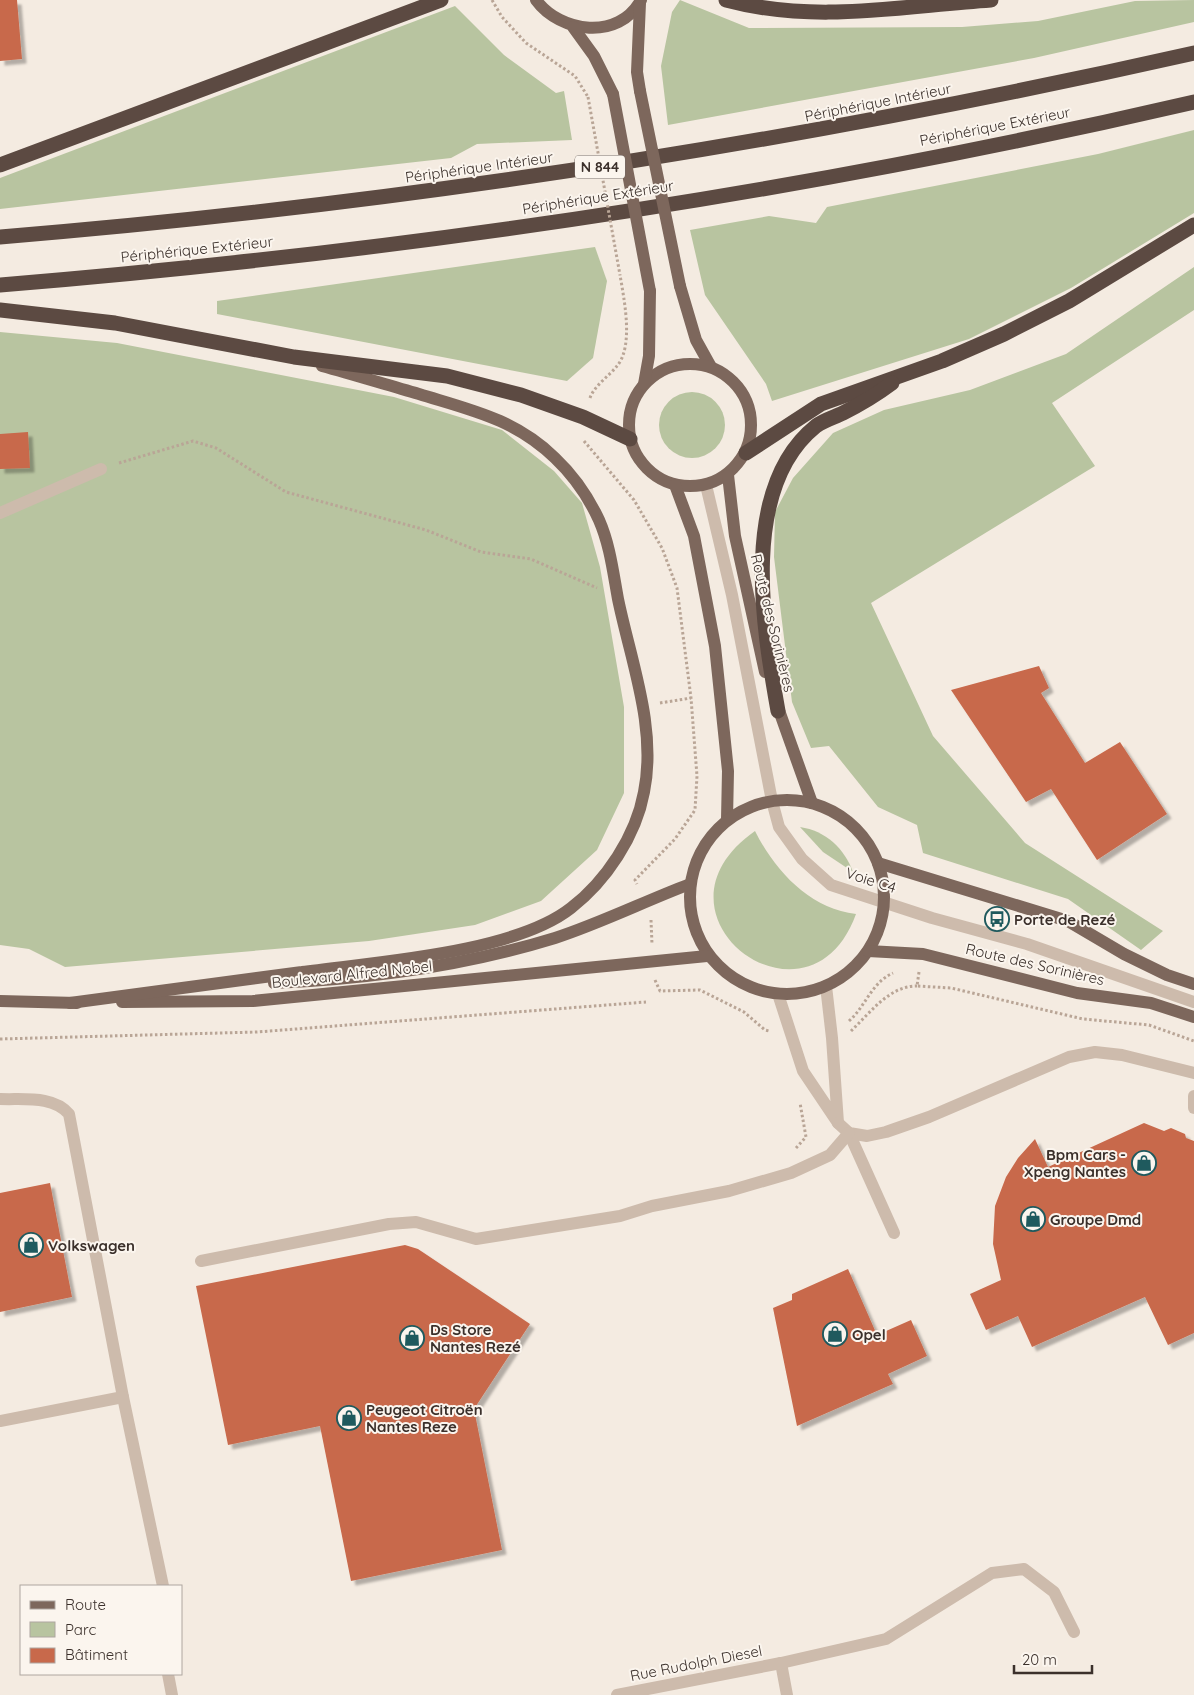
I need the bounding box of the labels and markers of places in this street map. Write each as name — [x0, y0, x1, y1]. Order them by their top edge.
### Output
bus stop icon: Porte de Rezé — [984, 906, 1010, 932]
place label: Porte de Rezé — [1014, 910, 1116, 929]
place label: Bpm Cars - Xpeng Nantes — [1024, 1145, 1126, 1181]
shop icon: Bpm Cars - Xpeng Nantes — [1131, 1150, 1157, 1176]
shop icon: Groupe Dmd — [1020, 1206, 1046, 1232]
place label: Groupe Dmd — [1050, 1210, 1141, 1229]
shop icon: Volkswagen — [18, 1232, 44, 1258]
place label: Volkswagen — [48, 1236, 135, 1255]
place label: Ds Store Nantes Rezé — [430, 1320, 521, 1356]
shop icon: Opel — [822, 1321, 848, 1347]
shop icon: Ds Store Nantes Rezé — [399, 1325, 425, 1351]
place label: Opel — [852, 1325, 886, 1344]
place label: Peugeot Citroën Nantes Reze — [366, 1400, 483, 1436]
shop icon: Peugeot Citroën Nantes Reze — [336, 1405, 362, 1431]

